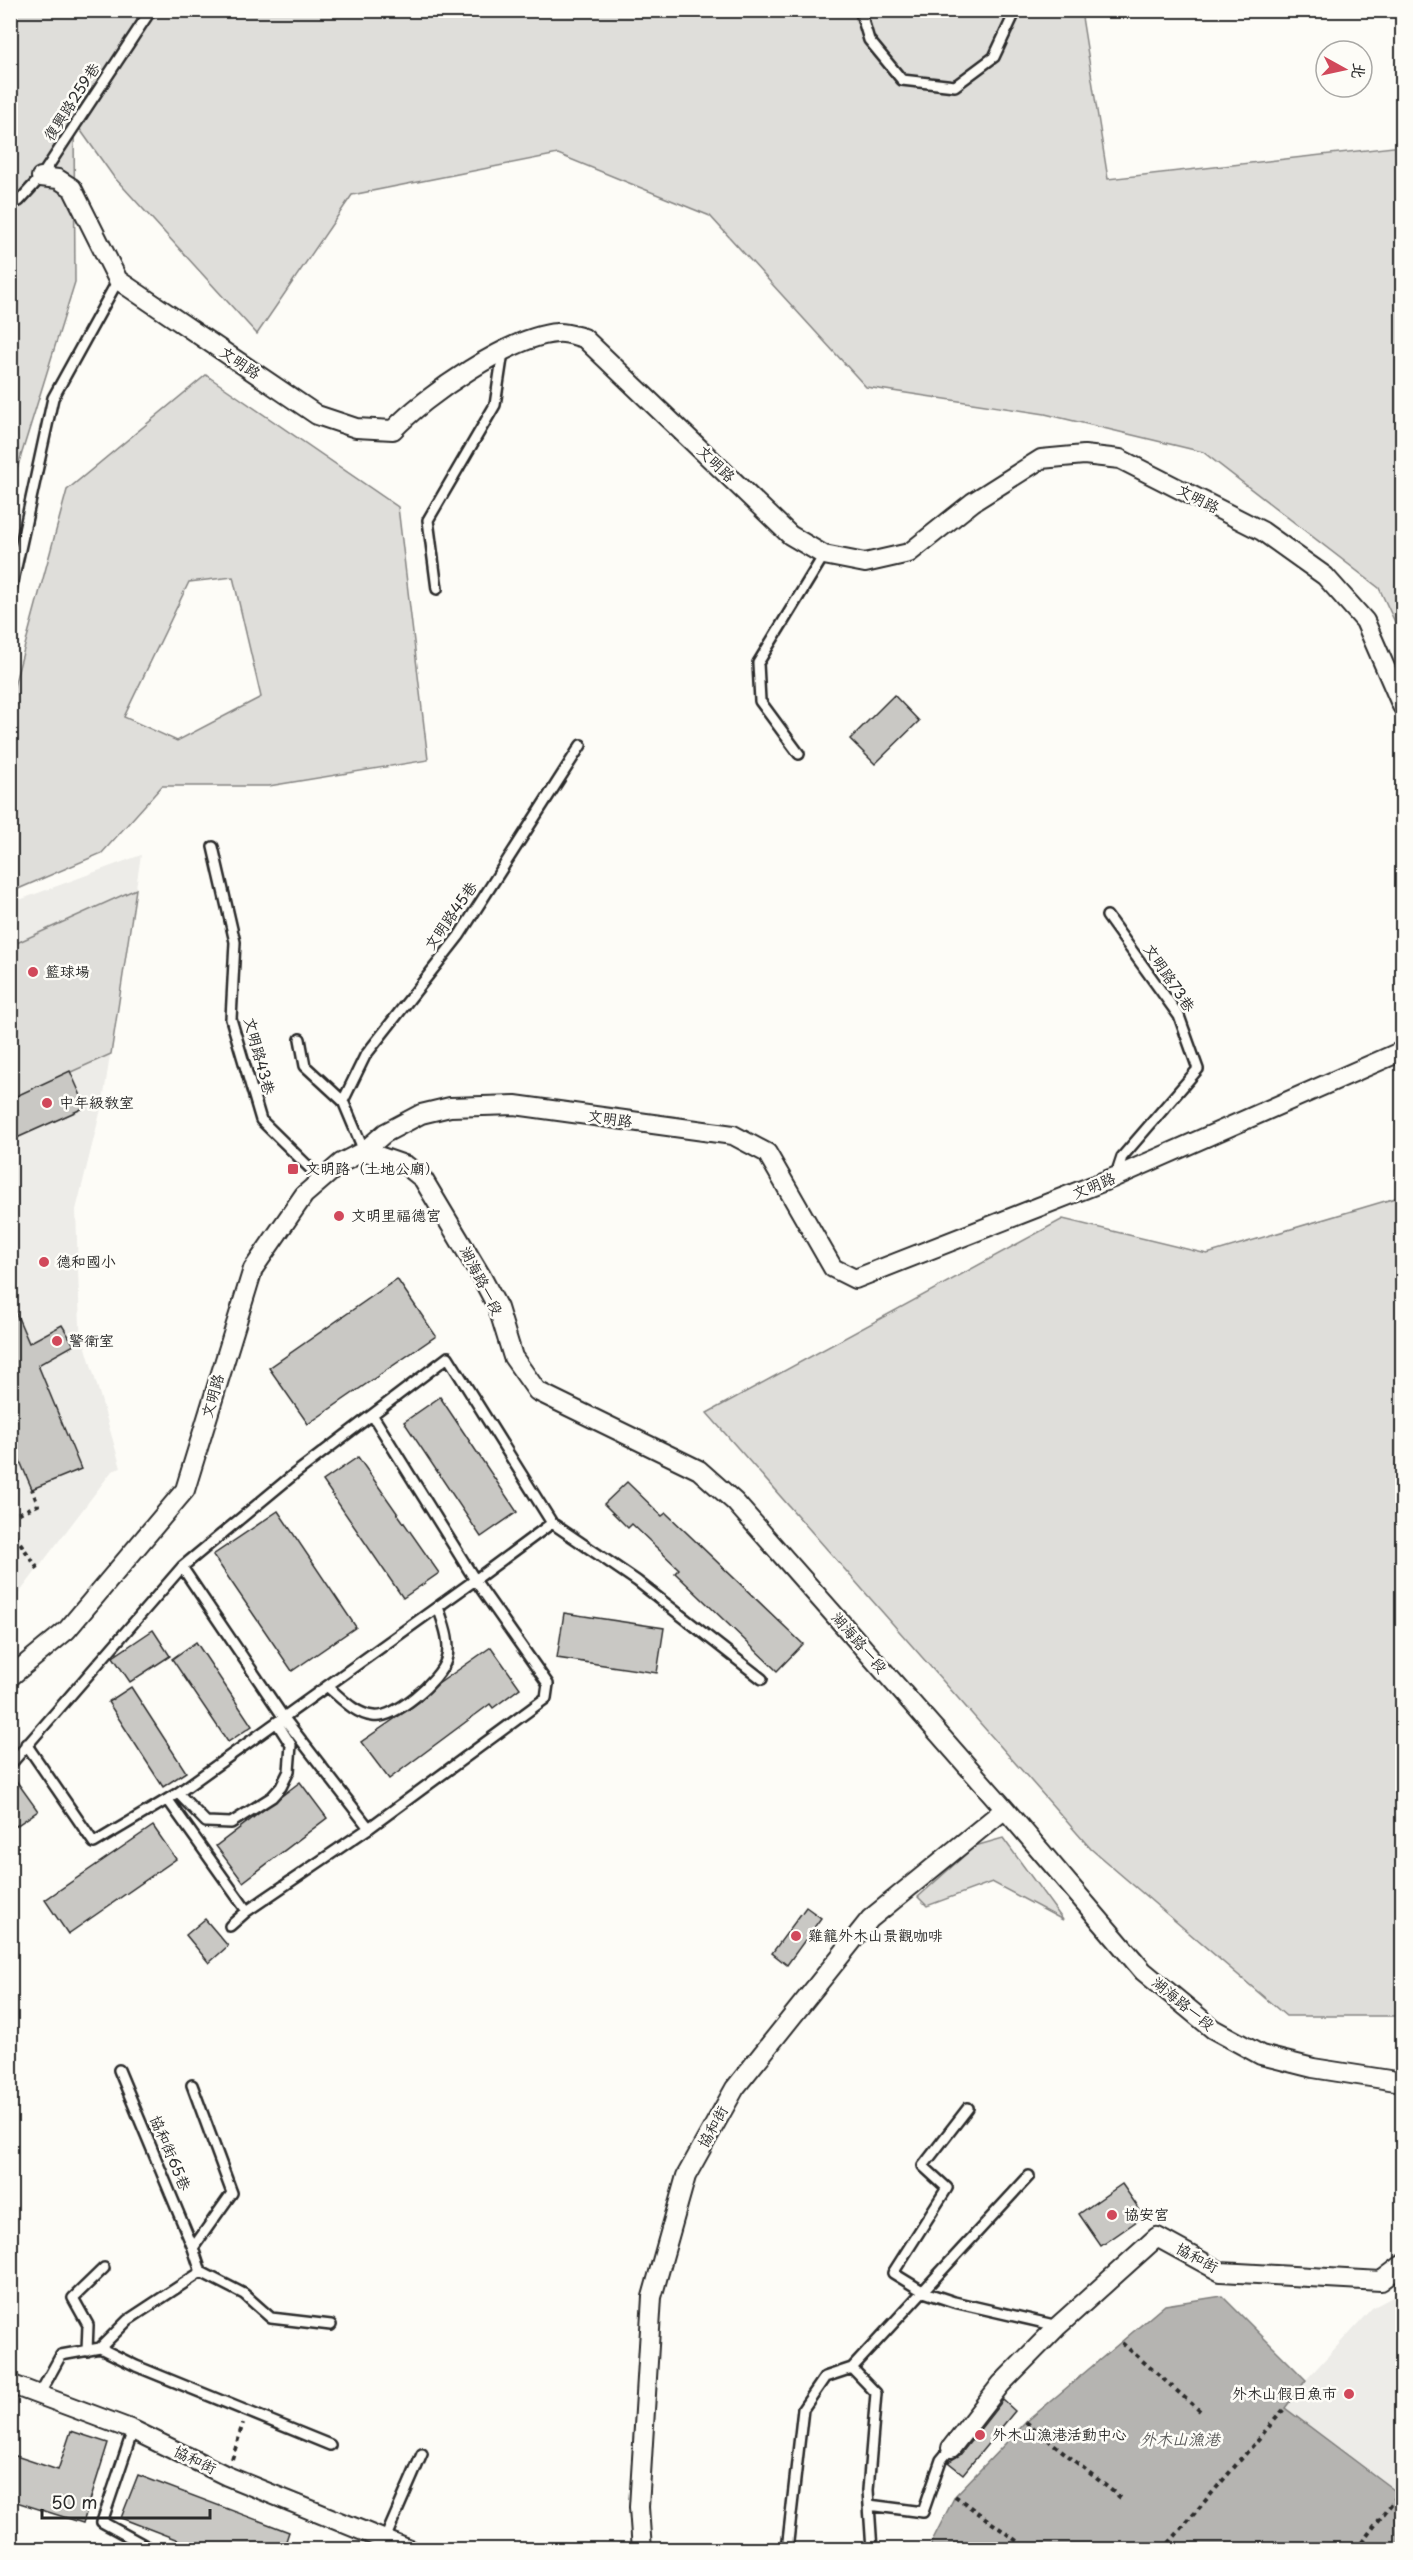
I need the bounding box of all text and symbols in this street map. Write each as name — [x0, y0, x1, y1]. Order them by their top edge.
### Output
north arrow — [1314, 39, 1374, 99]
street label: 復興路259巷 — [37, 58, 105, 145]
text: 北 — [1347, 62, 1373, 81]
street label: 文明路 — [216, 340, 266, 384]
street label: 文明路 — [693, 439, 741, 487]
street label: 文明路 — [1173, 477, 1224, 518]
street label: 文明路45巷 — [418, 876, 482, 954]
street label: 文明路73巷 — [1139, 938, 1202, 1016]
place label: 籃球場 — [45, 959, 90, 982]
marker: 籃球場 — [26, 965, 40, 979]
street label: 文明路43巷 — [239, 1014, 282, 1097]
place label: 中年級教室 — [59, 1090, 134, 1113]
marker: 中年級教室 — [40, 1096, 54, 1110]
street label: 文明路 — [586, 1103, 634, 1132]
place label: 文明路（土地公廟） — [305, 1156, 440, 1179]
marker: 文明路（土地公廟） — [286, 1162, 300, 1176]
street label: 文明路 — [1068, 1166, 1119, 1204]
place label: 文明里福德宮 — [351, 1203, 441, 1226]
marker: 文明里福德宮 — [332, 1209, 346, 1223]
street label: 湖海路一段 — [455, 1242, 510, 1319]
place label: 德和國小 — [56, 1249, 116, 1272]
marker: 德和國小 — [37, 1255, 51, 1269]
place label: 警衛室 — [69, 1328, 114, 1351]
marker: 警衛室 — [50, 1334, 64, 1348]
street label: 文明路 — [194, 1371, 229, 1420]
street label: 湖海路一段 — [827, 1606, 893, 1678]
place label: 雞籠外木山景觀咖啡 — [808, 1923, 943, 1946]
marker: 雞籠外木山景觀咖啡 — [789, 1929, 803, 1943]
street label: 湖海路一段 — [1148, 1970, 1220, 2035]
street label: 協和街 — [691, 2101, 733, 2152]
street label: 協和街65巷 — [145, 2111, 198, 2194]
place label: 協安宮 — [1124, 2202, 1169, 2225]
marker: 協安宮 — [1105, 2208, 1119, 2222]
street label: 協和街 — [1172, 2236, 1223, 2277]
place label: 外木山假日魚市 — [1232, 2381, 1337, 2404]
marker: 外木山假日魚市 — [1342, 2387, 1356, 2401]
place label: 外木山漁港活動中心 — [992, 2422, 1127, 2445]
water label: 外木山漁港 — [1140, 2426, 1222, 2450]
marker: 外木山漁港活動中心 — [973, 2428, 987, 2442]
street label: 協和街 — [170, 2438, 221, 2479]
scale bar — [42, 2482, 210, 2520]
text: 50 m — [51, 2488, 98, 2515]

